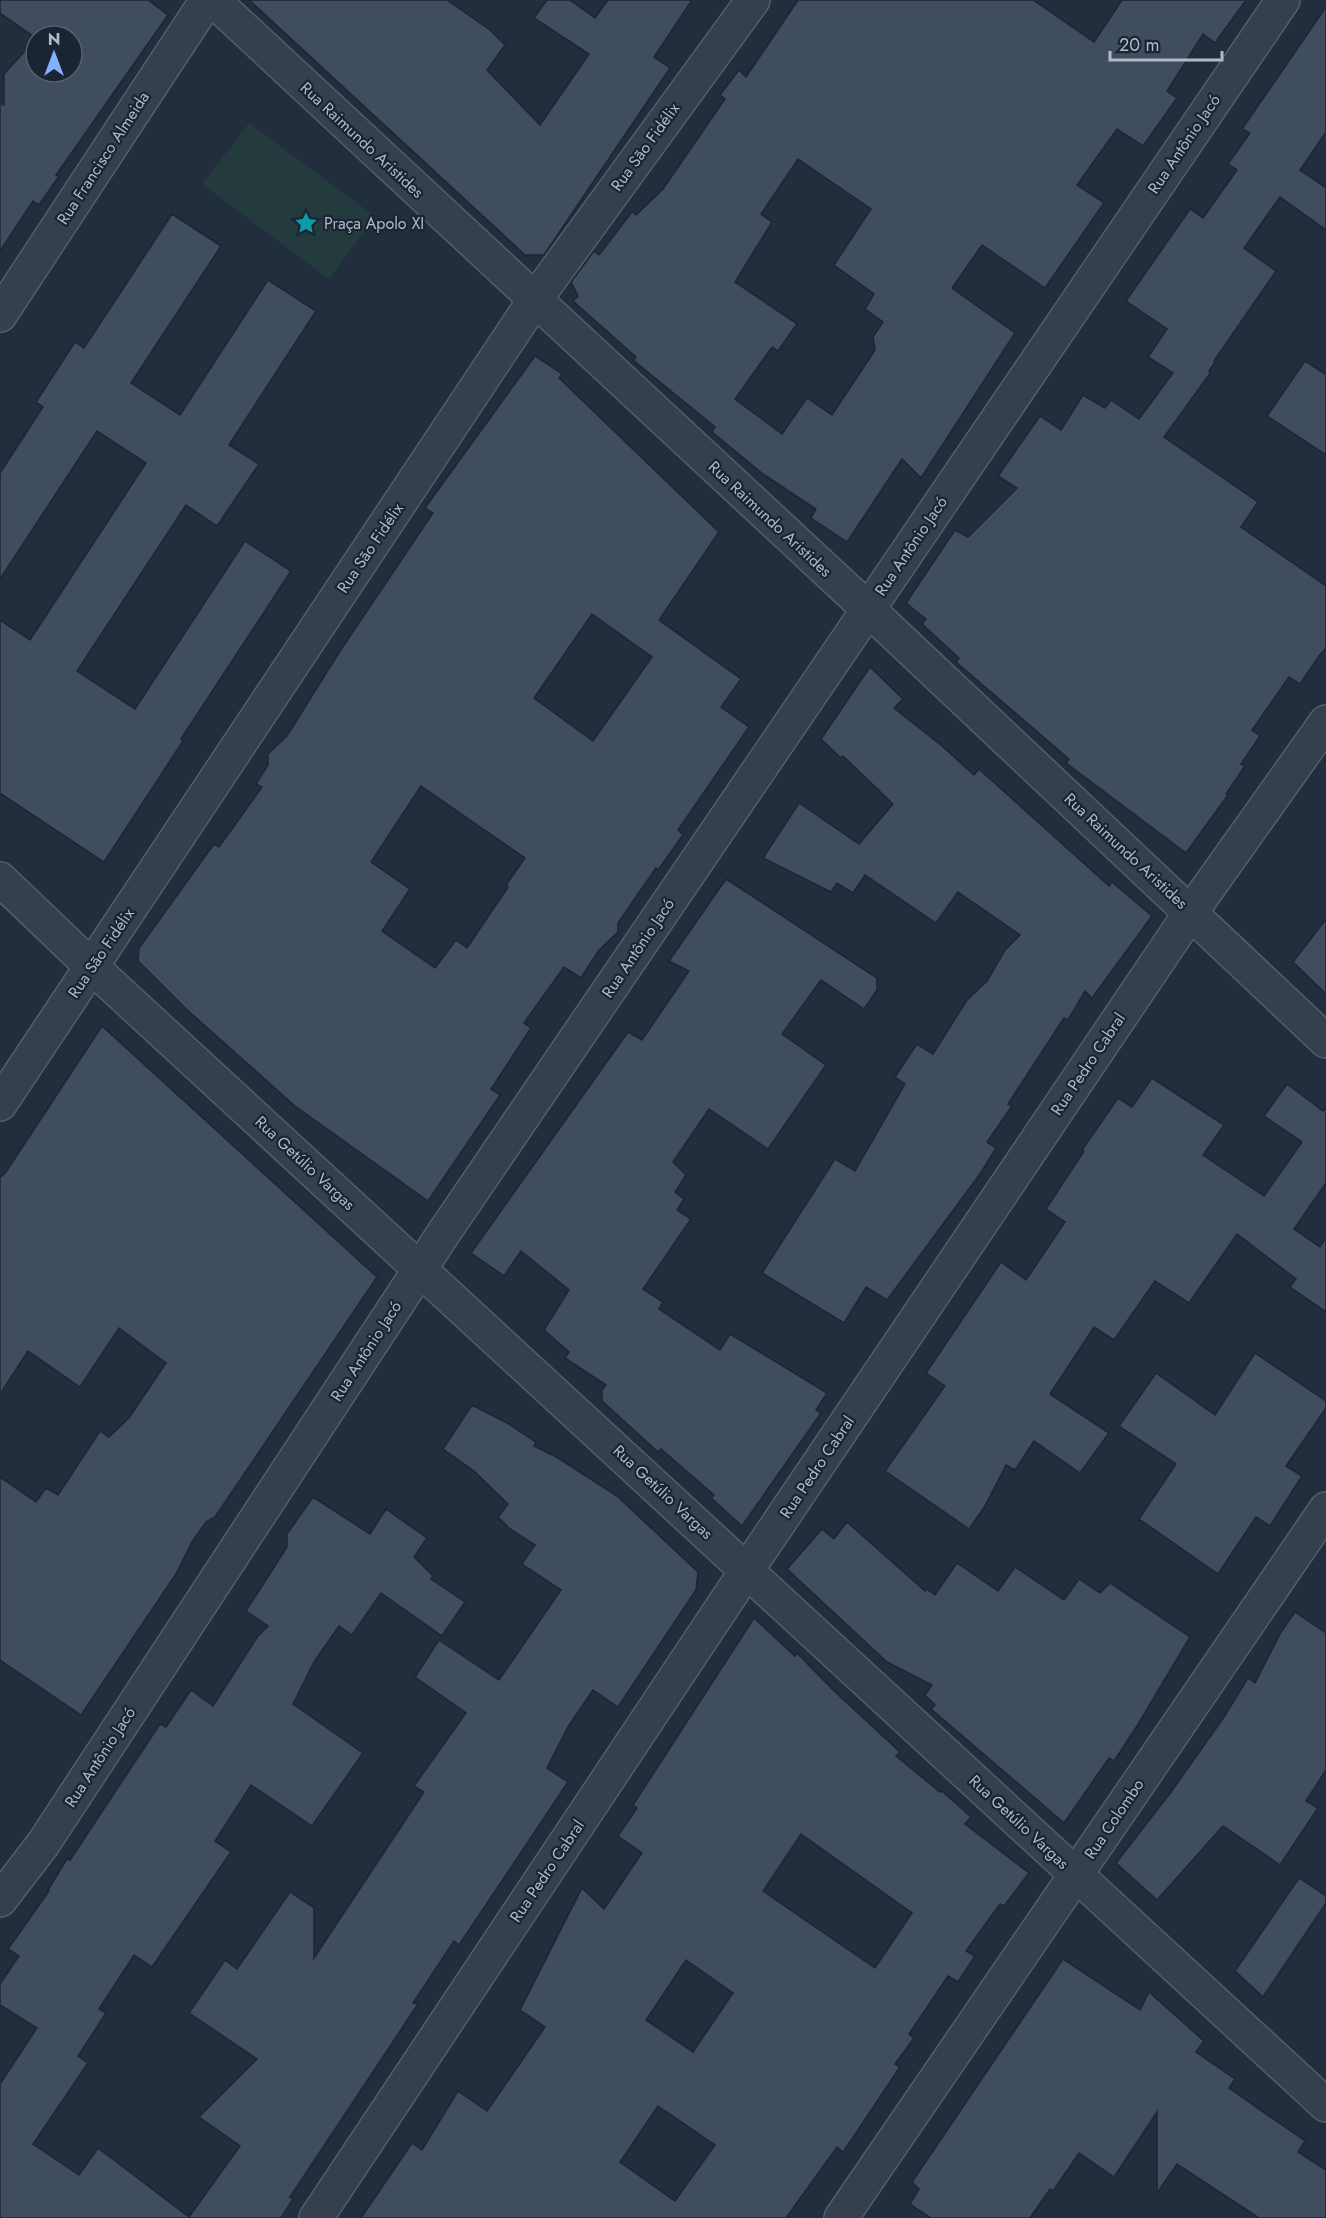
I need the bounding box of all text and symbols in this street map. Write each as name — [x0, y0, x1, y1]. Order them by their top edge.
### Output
north arrow — [24, 24, 84, 84]
scale bar — [1110, 24, 1222, 62]
text: N — [48, 28, 60, 51]
text: 20 m — [1119, 32, 1159, 58]
street label: Rua Raimundo Aristides — [295, 77, 429, 203]
street label: Rua Francisco Almeida — [51, 87, 155, 229]
street label: Rua Antônio Jacó — [1142, 90, 1226, 198]
street label: Rua São Fidélix — [605, 98, 685, 196]
place icon: Praça Apolo XI — [293, 210, 319, 236]
place label: Praça Apolo XI — [324, 212, 424, 235]
street label: Rua Raimundo Aristides — [703, 456, 837, 582]
street label: Rua Antônio Jacó — [869, 492, 953, 600]
street label: Rua São Fidélix — [331, 498, 409, 598]
street label: Rua Raimundo Aristides — [1059, 788, 1193, 914]
street label: Rua Antônio Jacó — [596, 894, 680, 1002]
street label: Rua São Fidélix — [62, 903, 140, 1003]
street label: Rua Pedro Cabral — [1045, 1008, 1131, 1120]
street label: Rua Getúlio Vargas — [250, 1111, 360, 1215]
street label: Rua Antônio Jacó — [325, 1296, 407, 1406]
street label: Rua Pedro Cabral — [774, 1411, 860, 1523]
street label: Rua Getúlio Vargas — [608, 1440, 718, 1544]
street label: Rua Antônio Jacó — [59, 1702, 141, 1812]
street label: Rua Getúlio Vargas — [964, 1770, 1074, 1874]
street label: Rua Colombo — [1079, 1774, 1149, 1864]
street label: Rua Pedro Cabral — [504, 1815, 590, 1927]

